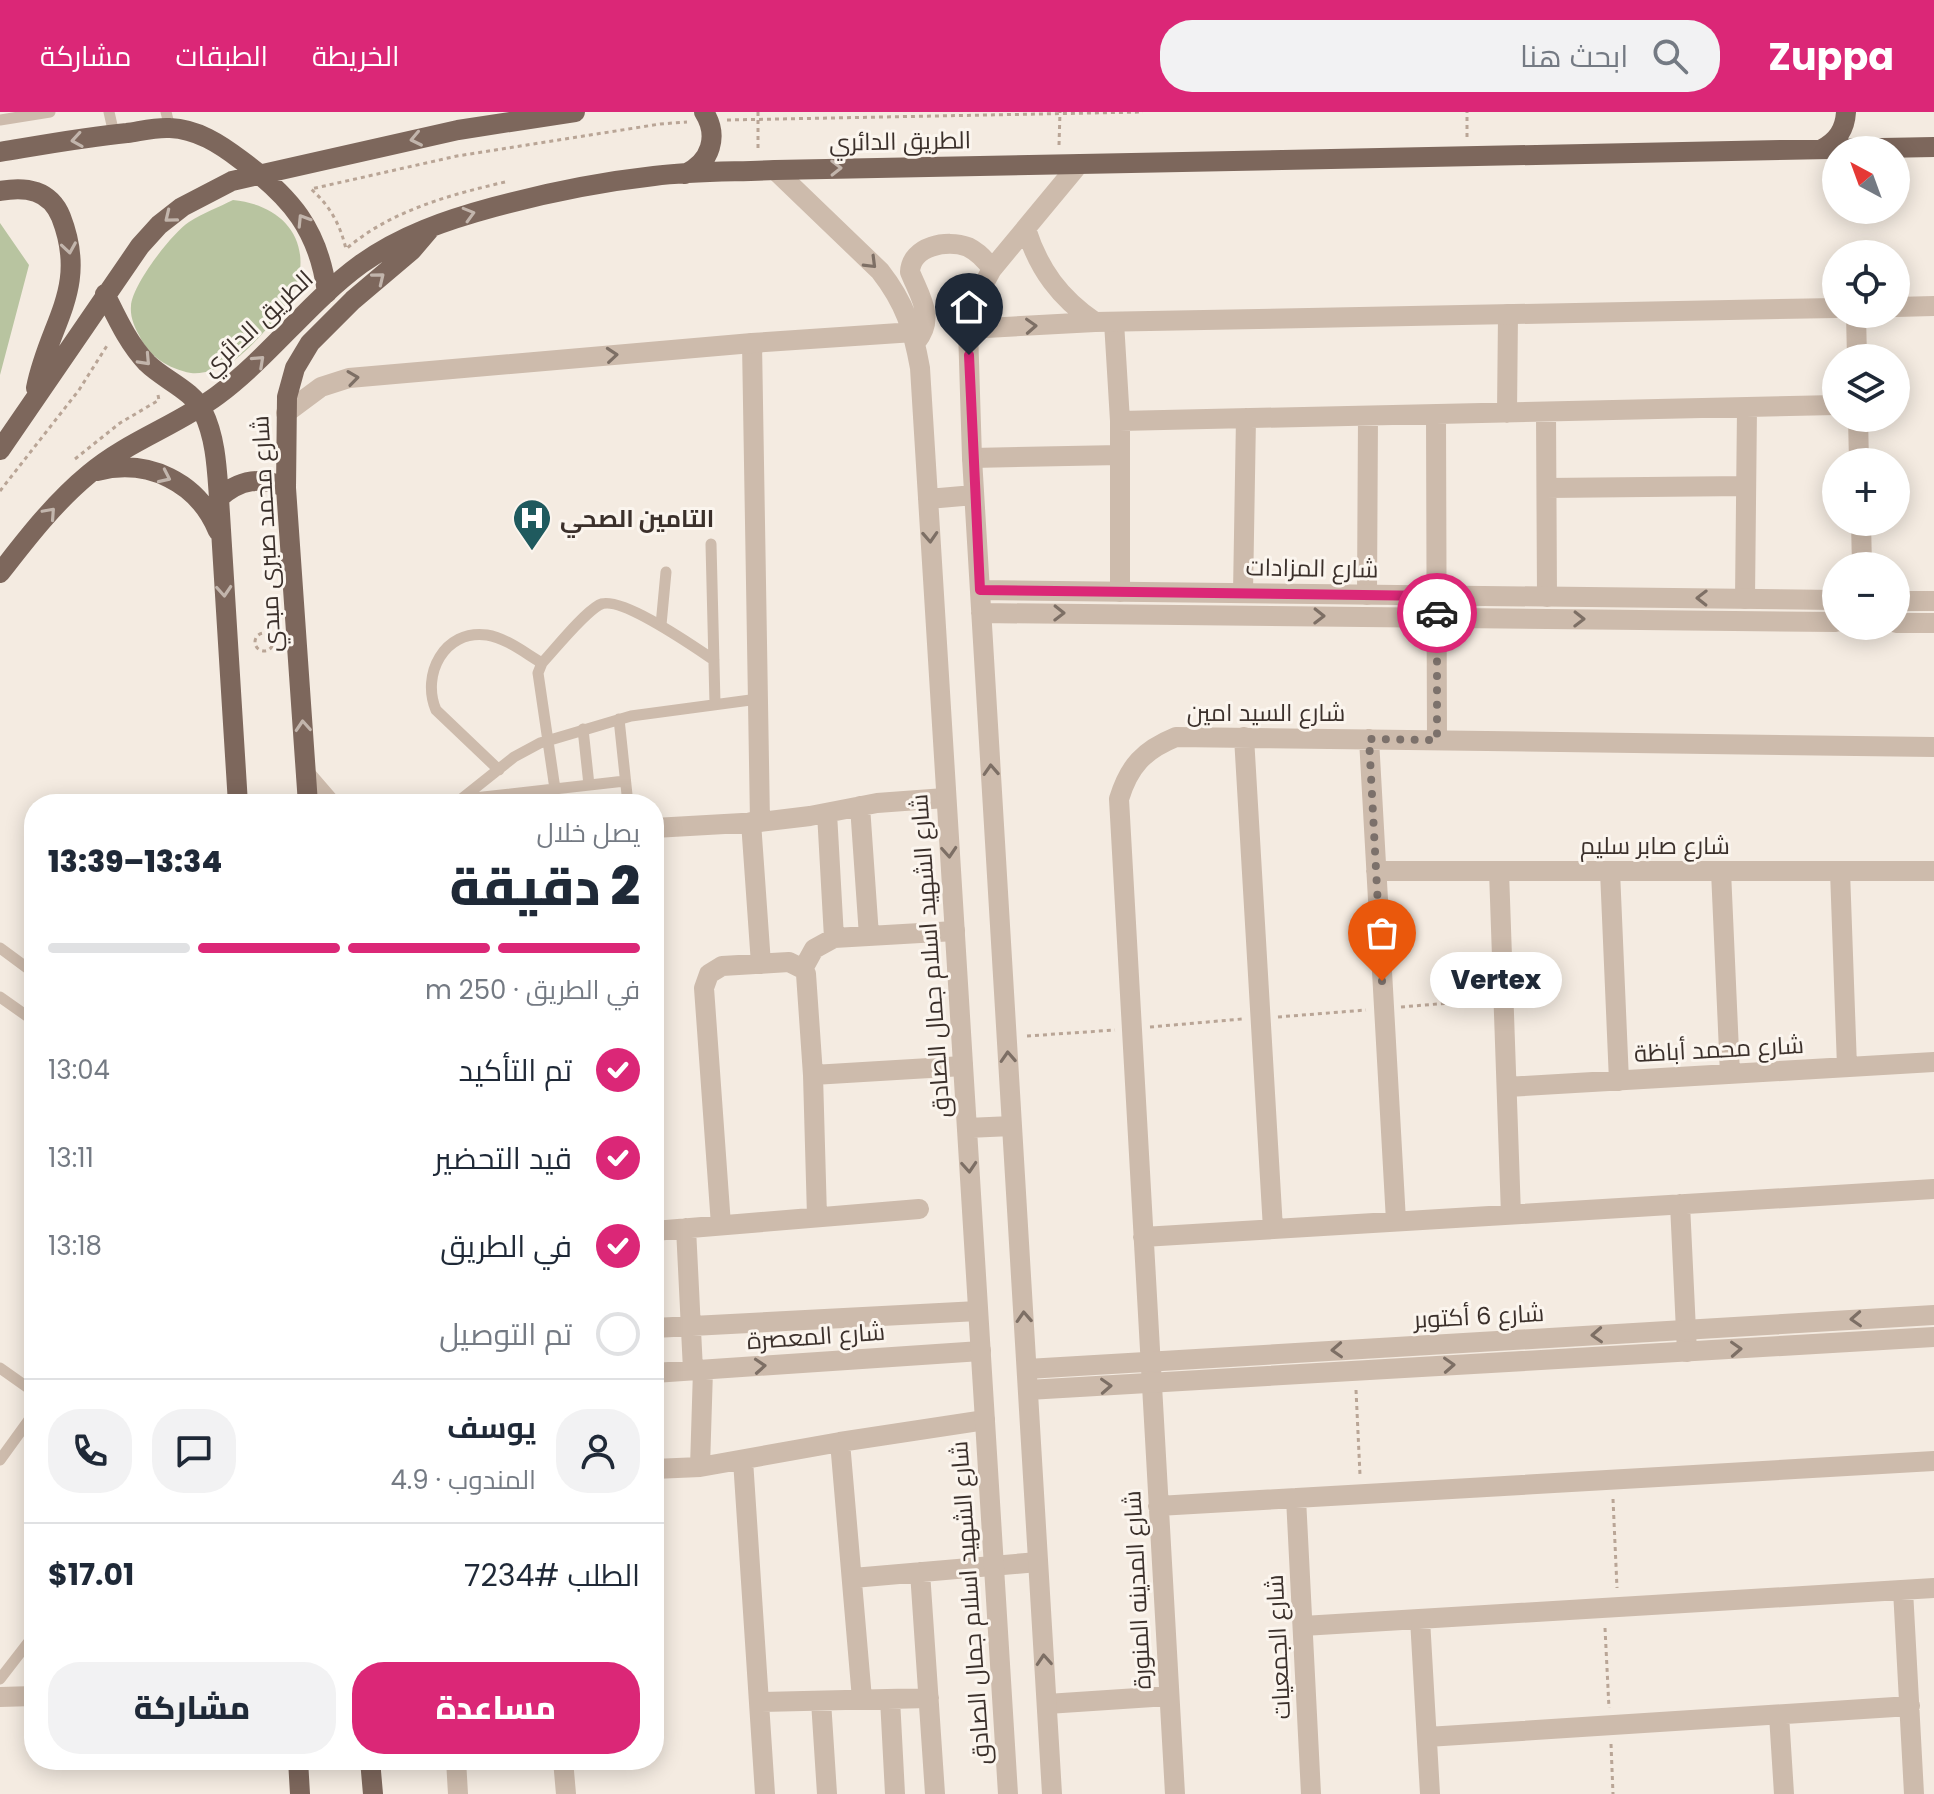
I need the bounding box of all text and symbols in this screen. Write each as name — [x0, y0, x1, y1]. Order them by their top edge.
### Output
search box — [1160, 20, 1720, 92]
text: Zuppa — [1768, 30, 1894, 83]
icon: search — [1648, 34, 1692, 78]
text: ابحث هنا — [1520, 35, 1628, 78]
text: مشاركة — [40, 37, 131, 76]
text: الطبقات — [175, 37, 268, 76]
text: الخريطة — [312, 37, 399, 76]
street label: الطريق الدائري — [829, 123, 971, 161]
one-way arrow — [409, 130, 423, 147]
one-way arrow — [70, 131, 84, 148]
north arrow — [1822, 136, 1910, 224]
map controls — [1822, 136, 1910, 640]
one-way arrow — [830, 160, 843, 177]
one-way arrow — [164, 207, 179, 221]
one-way arrow — [461, 207, 475, 223]
one-way arrow — [297, 215, 312, 229]
button: locate — [1822, 240, 1910, 328]
one-way arrow — [60, 241, 77, 255]
one-way arrow — [862, 254, 876, 268]
street label: الطريق الدائري — [194, 263, 322, 385]
one-way arrow — [370, 273, 384, 288]
pin — [935, 273, 1003, 355]
icon: home — [947, 285, 991, 329]
one-way arrow — [1025, 317, 1038, 334]
button: layers — [1822, 344, 1910, 432]
one-way arrow — [606, 347, 619, 364]
one-way arrow — [136, 351, 151, 365]
one-way arrow — [250, 355, 264, 370]
one-way arrow — [347, 370, 360, 387]
street label: شارع محمد صبرى مبدي — [243, 415, 291, 653]
button: + — [1822, 448, 1910, 536]
one-way arrow — [157, 467, 171, 483]
hospital icon: التامين الصحي — [511, 497, 553, 552]
place label: التامين الصحي — [560, 502, 714, 538]
one-way arrow — [41, 508, 56, 522]
one-way arrow — [921, 531, 938, 544]
street label: شارع المزادات — [1245, 550, 1379, 586]
button: − — [1822, 552, 1910, 640]
courier — [1397, 573, 1477, 653]
one-way arrow — [215, 585, 232, 598]
one-way arrow — [1695, 590, 1708, 607]
icon: car — [1415, 591, 1459, 635]
one-way arrow — [1053, 605, 1066, 622]
one-way arrow — [1313, 607, 1326, 625]
one-way arrow — [1573, 610, 1586, 628]
street label: شارع السيد امين — [1187, 696, 1345, 729]
one-way arrow — [295, 719, 312, 732]
one-way arrow — [983, 763, 1000, 776]
street label: شارع الشهيد اسلام جمال الصادق — [902, 793, 958, 1119]
text: يصل خلال — [537, 815, 640, 851]
street label: شارع صابر سليم — [1580, 829, 1730, 862]
text: 13:34–13:39 — [48, 840, 222, 883]
one-way arrow — [940, 846, 957, 859]
text: 2 دقيقة — [449, 850, 640, 923]
pin — [1348, 899, 1416, 981]
icon: bag — [1360, 911, 1404, 955]
callout: Vertex — [1430, 953, 1562, 1009]
text: Vertex — [1451, 962, 1541, 998]
text: في الطريق · 250 m — [425, 972, 640, 1008]
street label: شارع محمد أباظة — [1633, 1028, 1805, 1070]
icon: check — [596, 1048, 640, 1092]
text: تم التأكيد — [459, 1049, 572, 1092]
one-way arrow — [1000, 1050, 1017, 1063]
text: 13:04 — [48, 1052, 110, 1088]
icon: check — [596, 1136, 640, 1180]
text: قيد التحضير — [434, 1137, 572, 1180]
text: 13:11 — [48, 1140, 94, 1176]
one-way arrow — [960, 1161, 977, 1174]
icon: check — [596, 1224, 640, 1268]
text: في الطريق — [440, 1225, 572, 1268]
text: 13:18 — [48, 1228, 102, 1264]
street label: شارع 6 أكتوبر — [1411, 1296, 1545, 1336]
one-way arrow — [1015, 1310, 1032, 1323]
one-way arrow — [1849, 1311, 1862, 1328]
text: تم التوصيل — [439, 1313, 572, 1356]
street label: شارع المعصرة — [746, 1315, 886, 1357]
one-way arrow — [1590, 1326, 1603, 1343]
one-way arrow — [1730, 1341, 1743, 1358]
one-way arrow — [1330, 1342, 1343, 1359]
one-way arrow — [1443, 1357, 1456, 1374]
one-way arrow — [754, 1358, 767, 1375]
one-way arrow — [1100, 1377, 1113, 1394]
text: يوسف — [447, 1406, 536, 1449]
button: phone — [48, 1409, 132, 1493]
button: chat — [152, 1409, 236, 1493]
button: person — [556, 1409, 640, 1493]
street label: شارع الشهيد اسلام جمال الصادق — [942, 1440, 998, 1766]
text: المندوب · 4.9 — [390, 1462, 536, 1498]
street label: شارع المدينه المنورة — [1115, 1490, 1159, 1690]
text: $17.01 — [48, 1553, 134, 1596]
text: الطلب #7234 — [464, 1554, 640, 1597]
street label: شارع الجمعيات — [1258, 1574, 1298, 1720]
one-way arrow — [1036, 1653, 1053, 1666]
button: مشاركة — [48, 1662, 336, 1754]
button: مساعدة — [352, 1662, 640, 1754]

